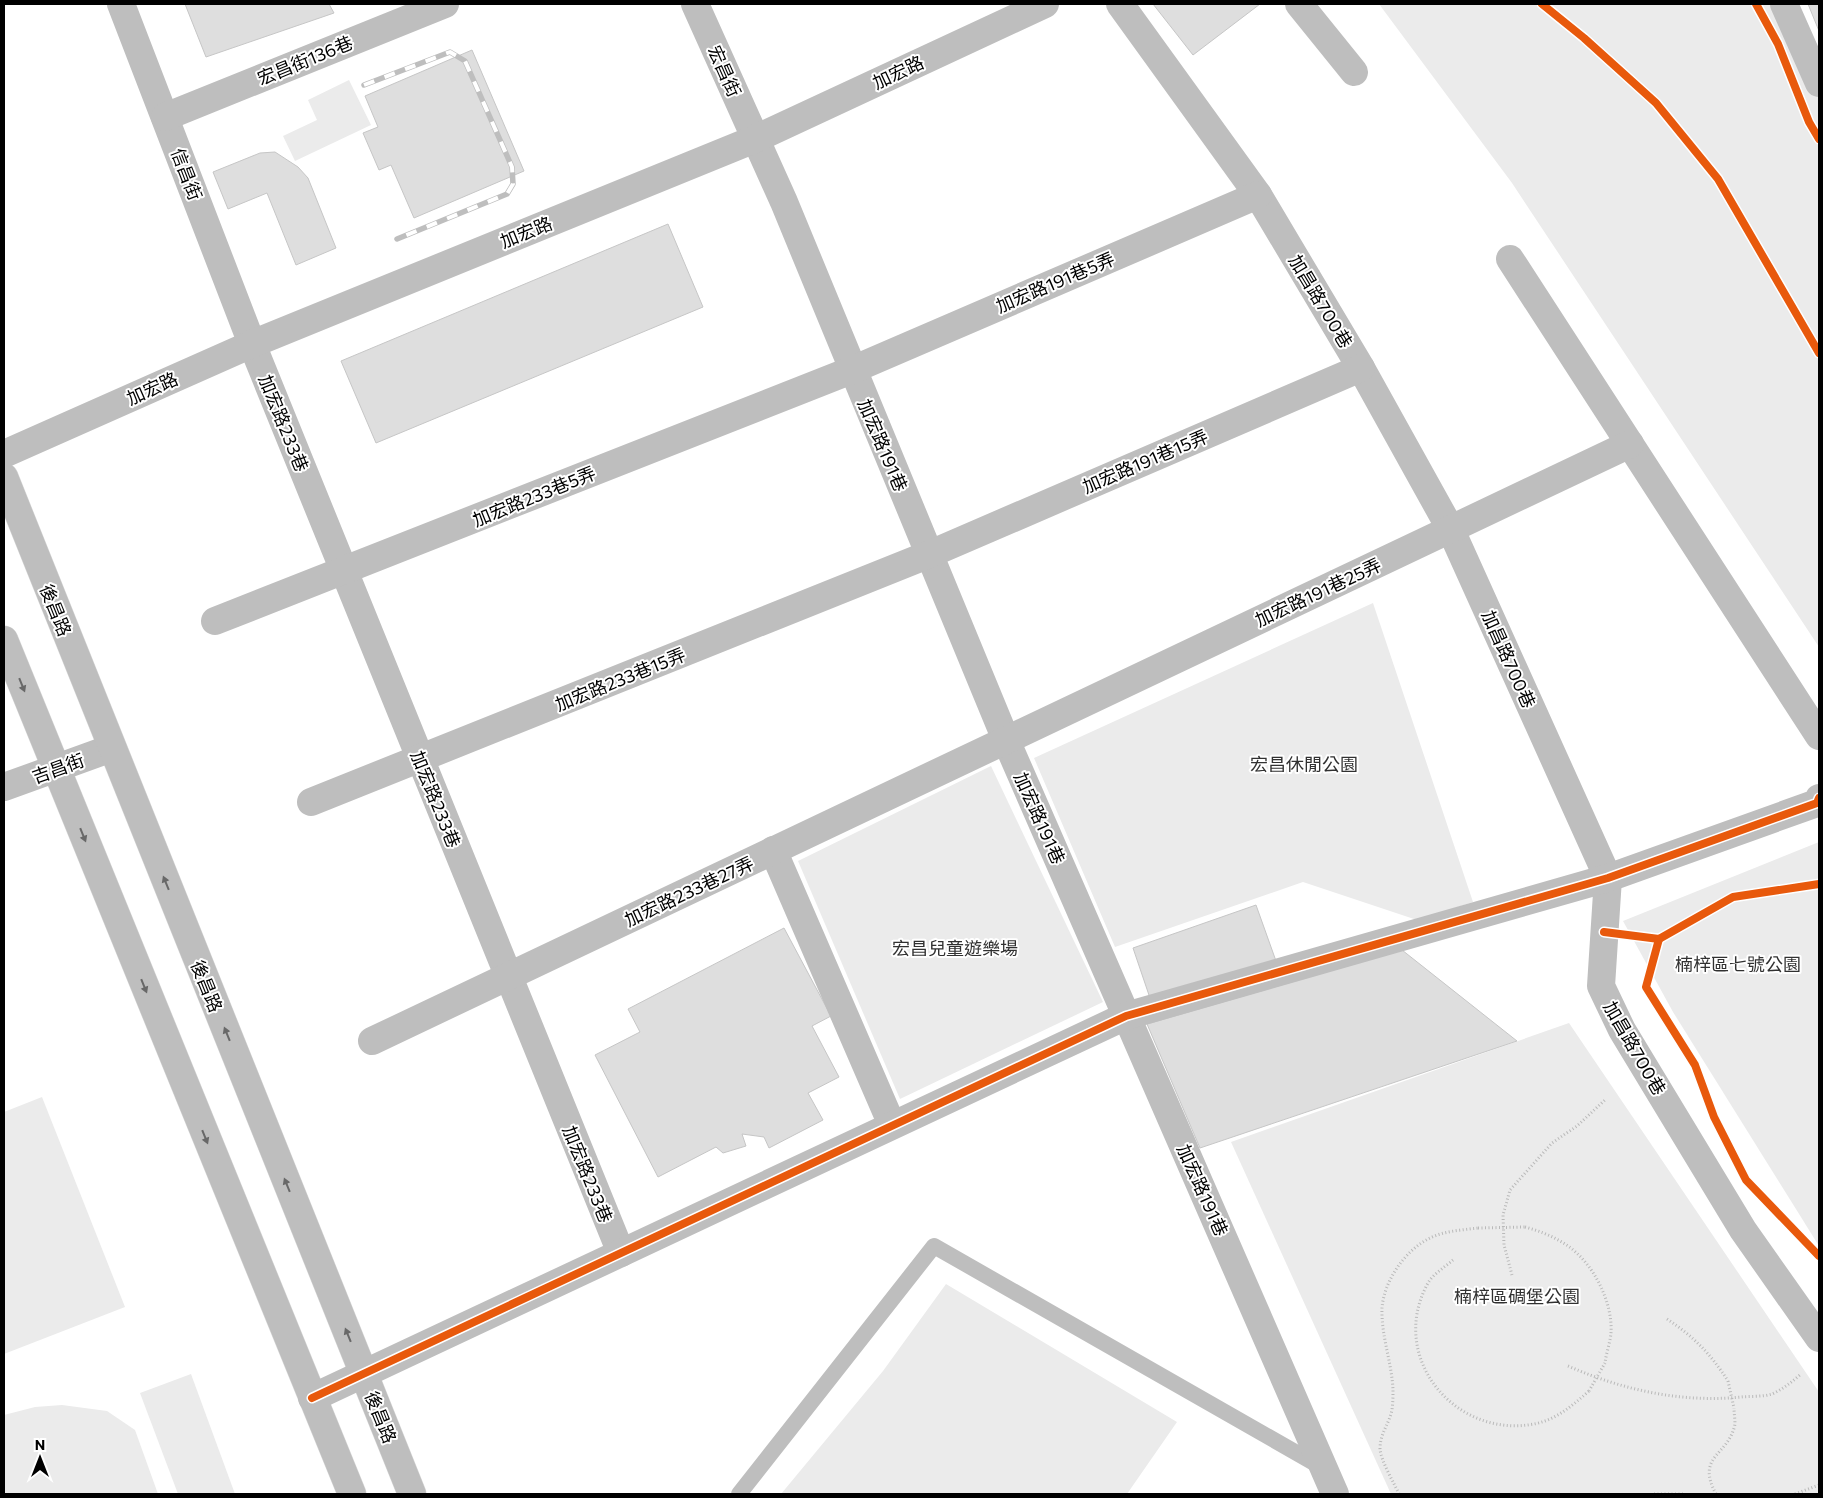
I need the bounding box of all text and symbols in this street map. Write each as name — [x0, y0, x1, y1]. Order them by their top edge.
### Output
street label: 宏昌街136巷 — [254, 31, 356, 89]
street label: 宏昌街 — [704, 42, 746, 100]
street label: 加宏路 — [869, 51, 927, 93]
street label: 信昌街 — [167, 145, 207, 203]
street label: 加宏路 — [497, 212, 555, 252]
street label: 加宏路191巷5弄 — [992, 247, 1118, 317]
street label: 加昌路700巷 — [1285, 250, 1357, 352]
street label: 加宏路 — [123, 367, 181, 409]
street label: 加宏路233巷 — [255, 371, 313, 475]
street label: 加宏路191巷 — [854, 395, 912, 495]
street label: 加宏路191巷15弄 — [1079, 425, 1211, 497]
street label: 加宏路233巷5弄 — [469, 461, 599, 531]
street label: 加宏路191巷25弄 — [1251, 553, 1385, 631]
street label: 後昌路 — [36, 581, 76, 639]
street label: 加昌路700巷 — [1478, 607, 1540, 711]
street label: 加宏路233巷15弄 — [552, 643, 688, 715]
one-way arrow — [18, 678, 26, 693]
street label: 加宏路233巷 — [407, 747, 465, 851]
street label: 吉昌街 — [29, 748, 87, 788]
park label: 宏昌休閒公園 — [1250, 753, 1358, 775]
street label: 加宏路191巷 — [1010, 769, 1070, 867]
one-way arrow — [80, 828, 88, 842]
street label: 加宏路233巷27弄 — [621, 851, 757, 931]
one-way arrow — [162, 875, 170, 890]
park label: 宏昌兒童遊樂場 — [892, 937, 1018, 959]
park label: 楠梓區七號公園 — [1675, 953, 1801, 975]
street label: 後昌路 — [187, 957, 227, 1015]
one-way arrow — [141, 979, 149, 993]
street label: 加昌路700巷 — [1599, 997, 1671, 1099]
one-way arrow — [222, 1027, 230, 1041]
street label: 加宏路233巷 — [559, 1122, 617, 1226]
one-way arrow — [202, 1129, 210, 1144]
street label: 加宏路191巷 — [1173, 1141, 1233, 1239]
one-way arrow — [283, 1177, 291, 1192]
park label: 楠梓區碉堡公園 — [1454, 1285, 1580, 1307]
one-way arrow — [344, 1327, 352, 1342]
street label: 後昌路 — [361, 1388, 401, 1446]
north arrow — [15, 1433, 65, 1483]
text: N — [35, 1436, 45, 1453]

